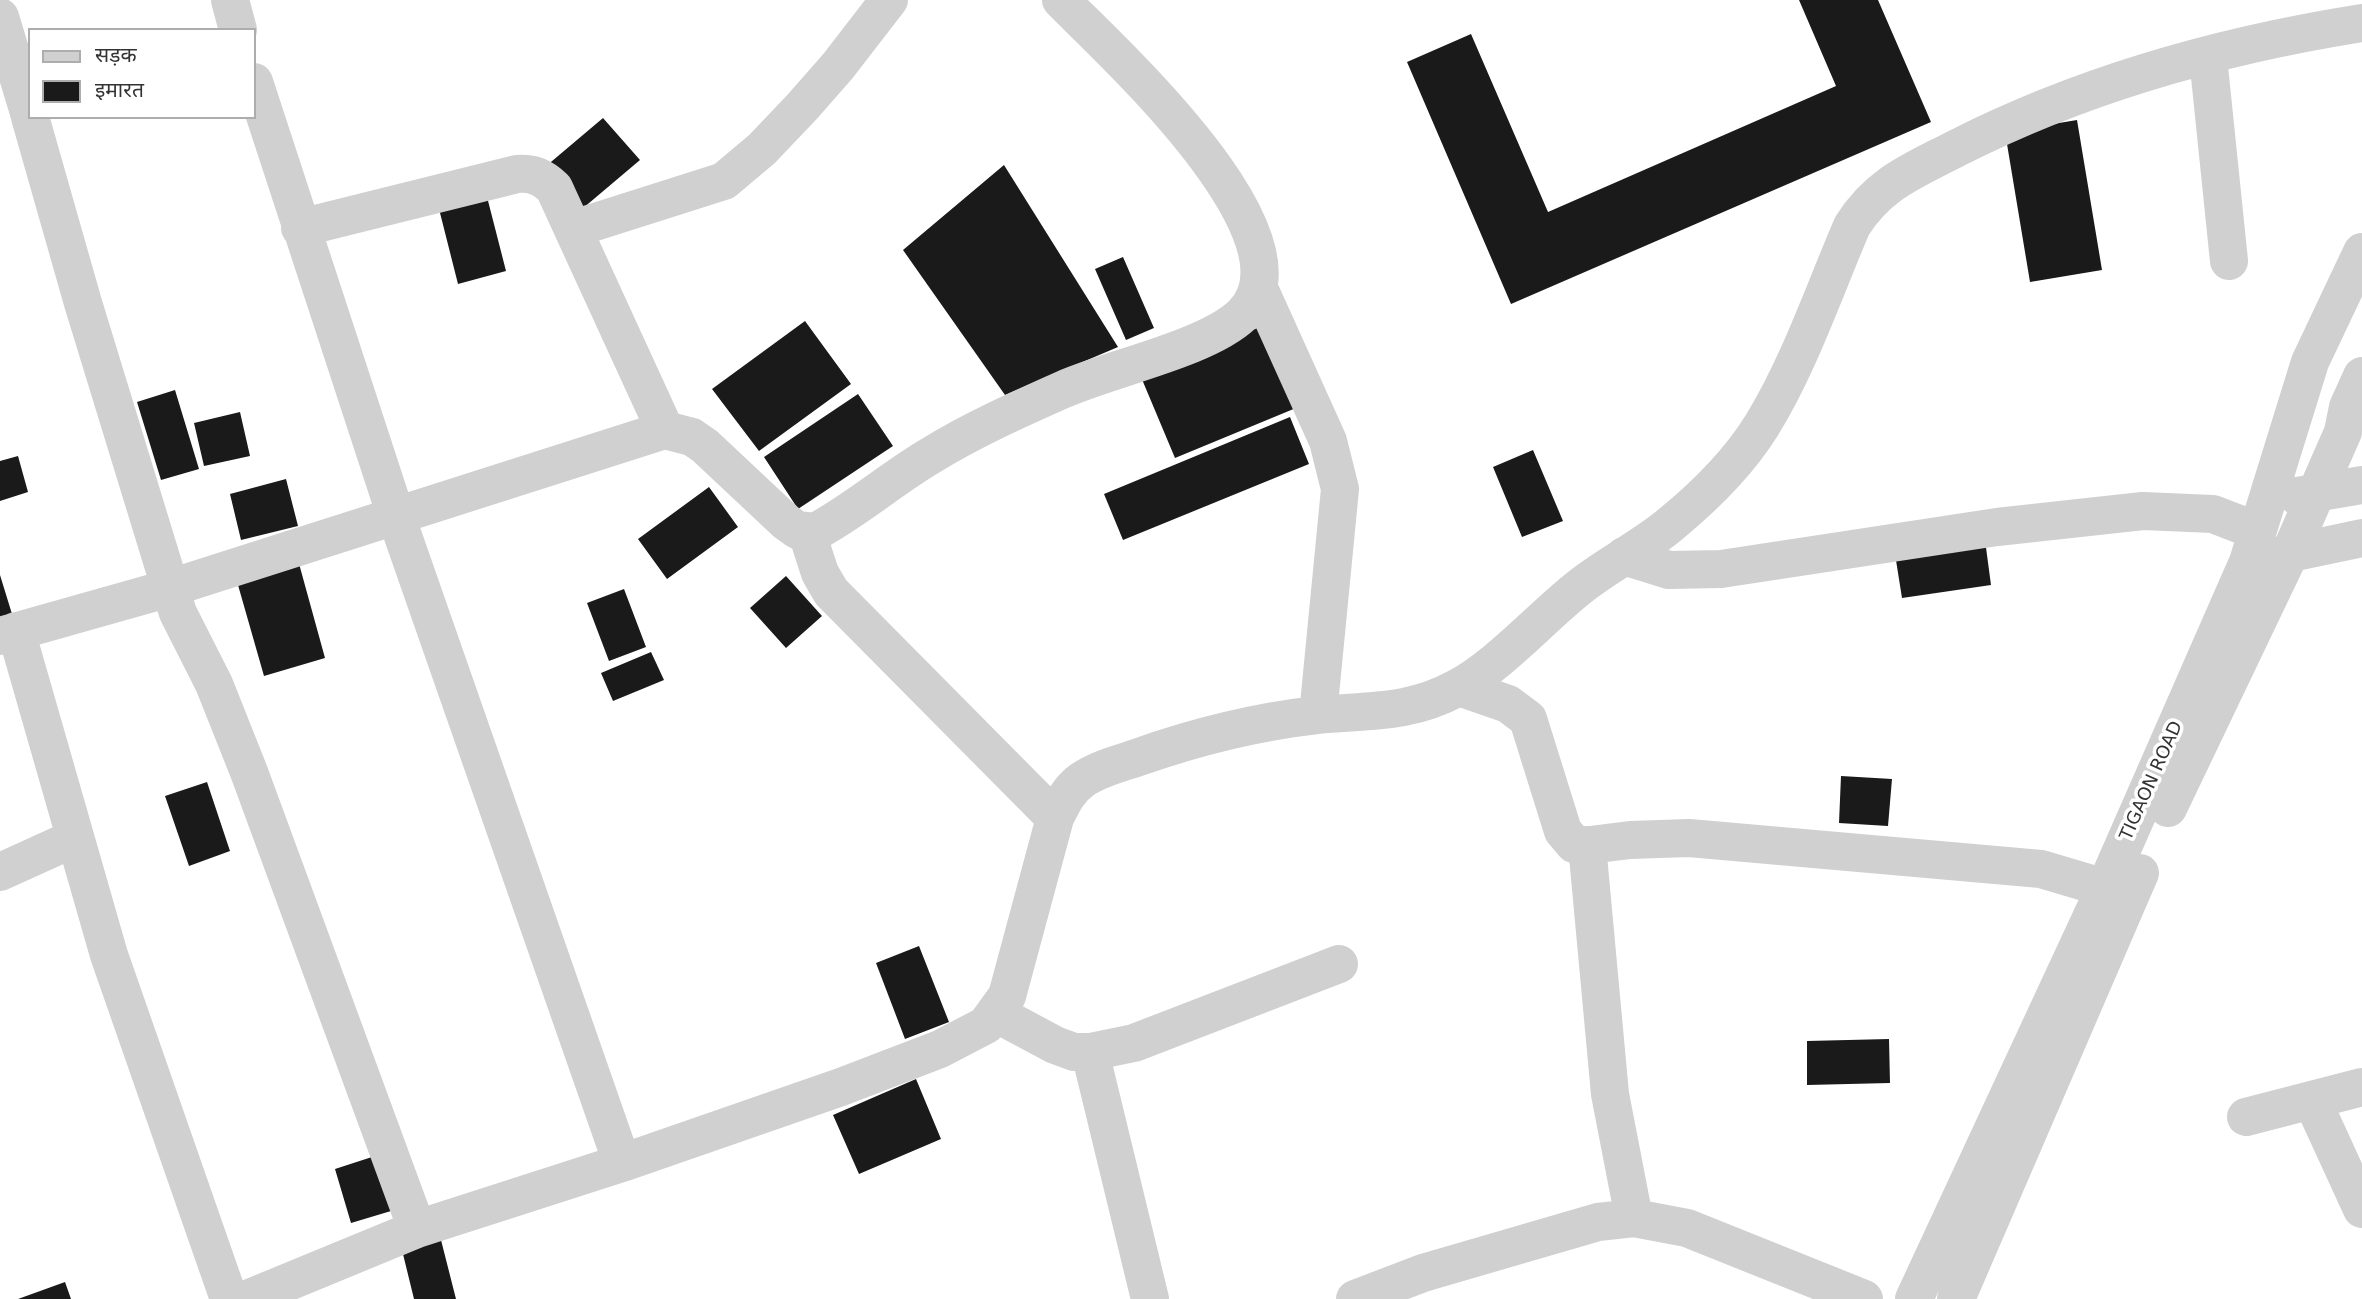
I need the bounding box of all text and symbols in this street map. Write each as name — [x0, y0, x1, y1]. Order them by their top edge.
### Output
legend — [28, 28, 256, 119]
text: सड़क — [95, 43, 137, 67]
text: इमारत — [95, 78, 144, 102]
street label: TIGAON ROAD — [2116, 718, 2188, 844]

